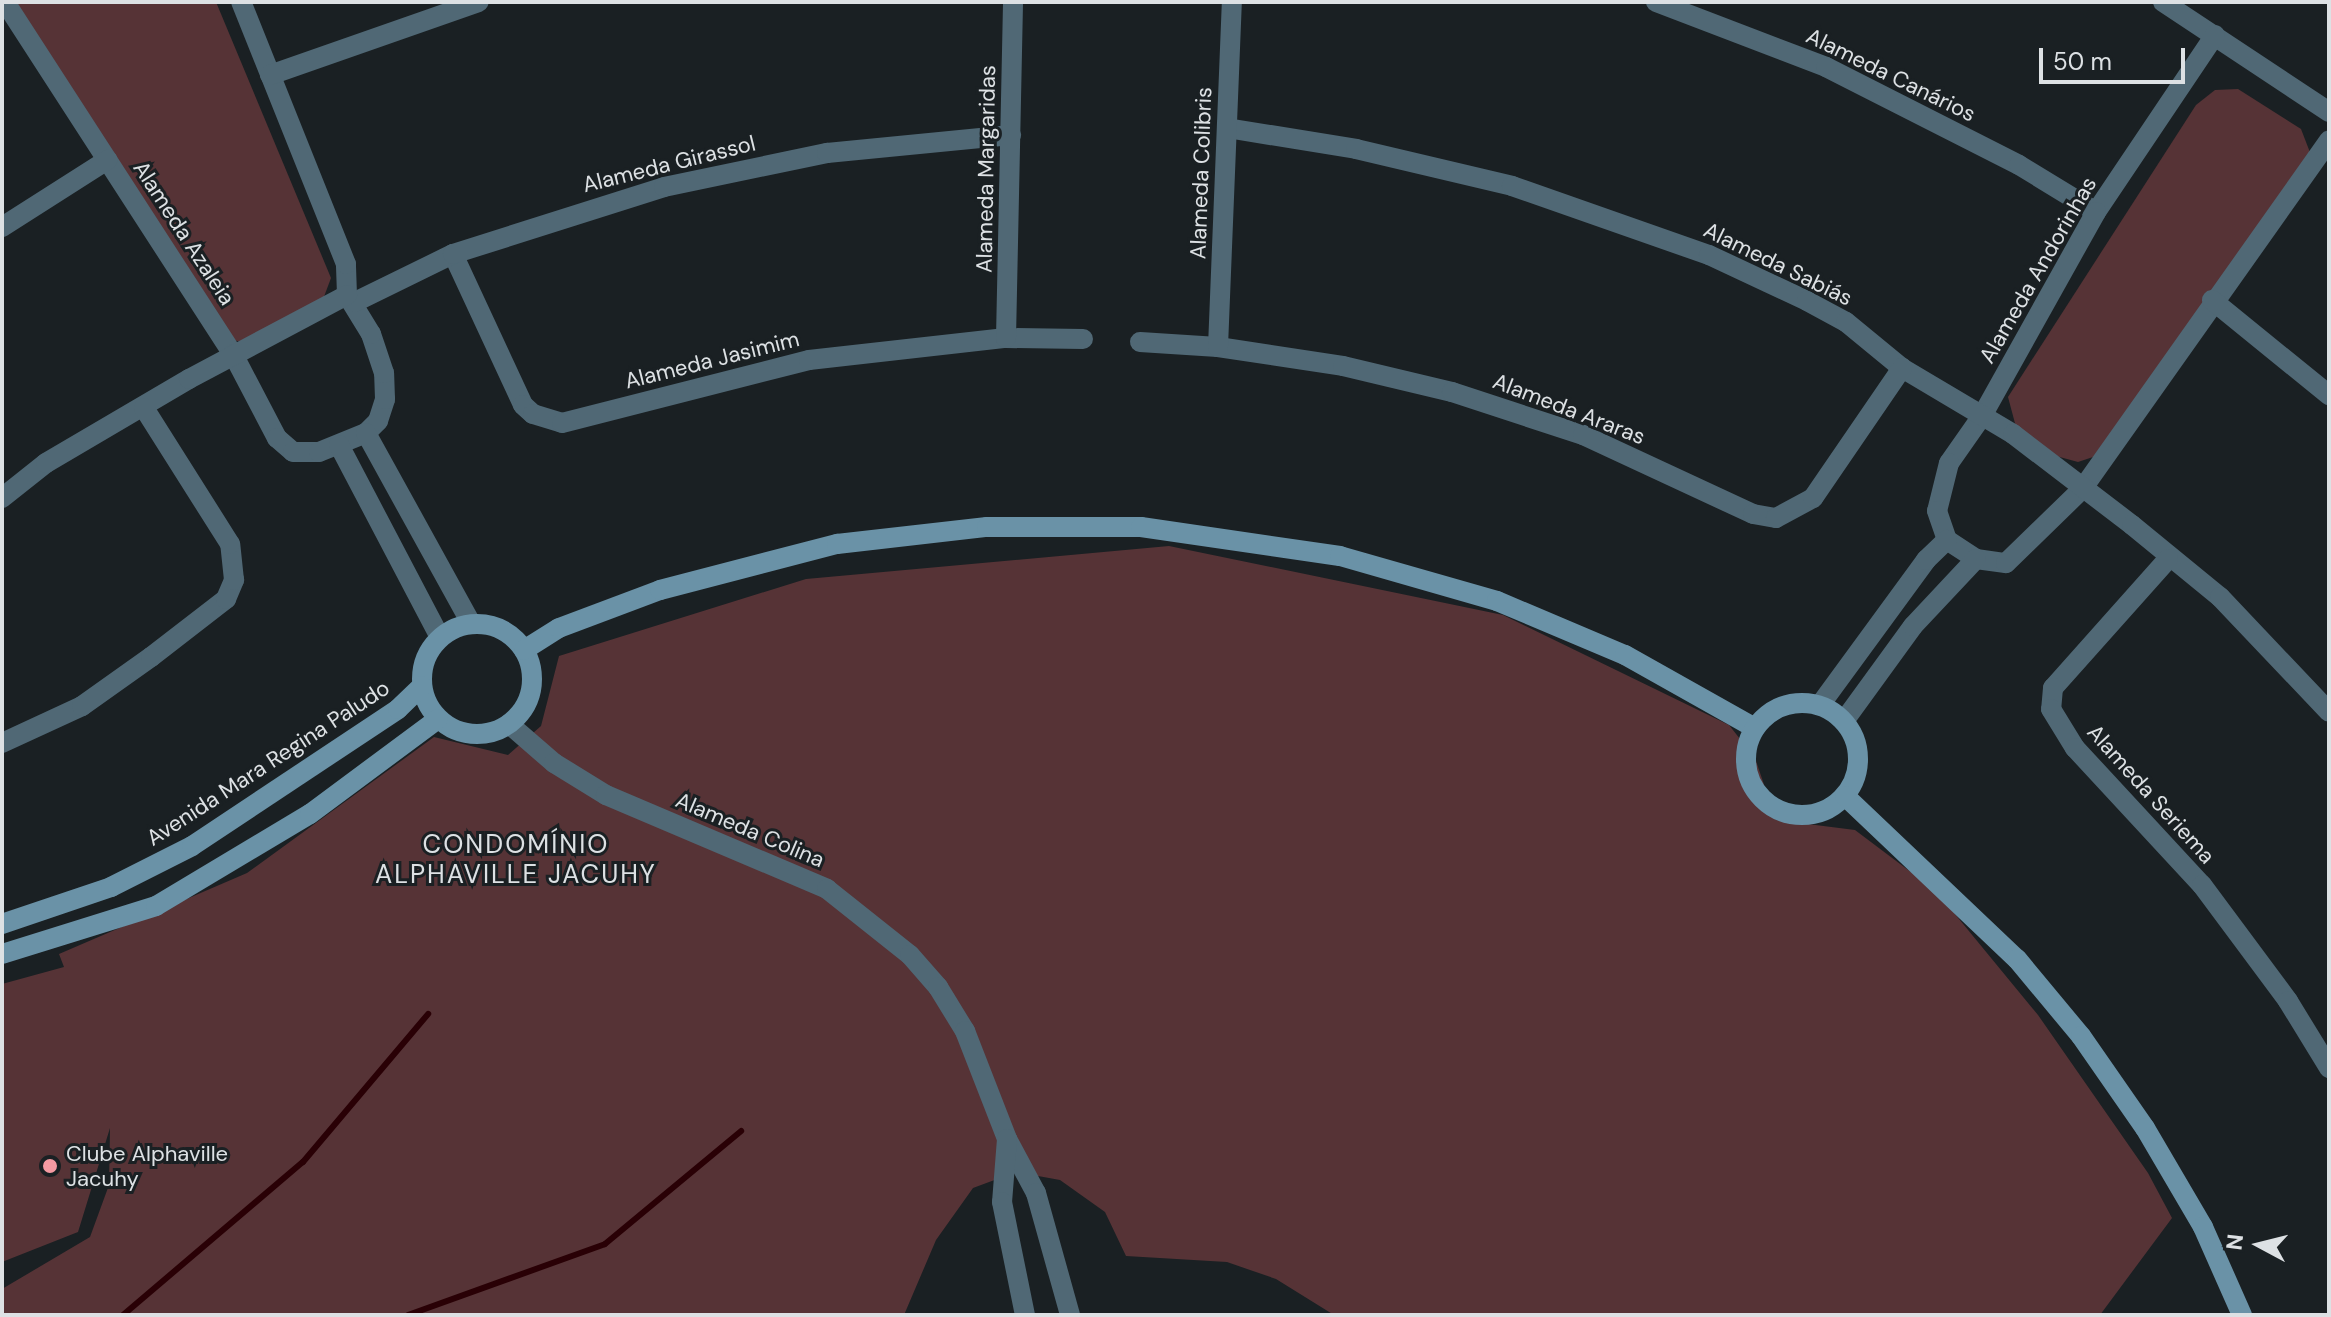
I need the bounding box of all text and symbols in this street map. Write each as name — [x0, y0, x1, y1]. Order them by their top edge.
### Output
street label: Alameda Canários — [1802, 23, 1980, 127]
scale bar — [2043, 32, 2189, 82]
text: 50 m — [2053, 46, 2112, 77]
street label: Alameda Margaridas — [971, 65, 1001, 273]
street label: Alameda Colibris — [1185, 86, 1217, 260]
street label: Alameda Girassol — [580, 130, 758, 198]
street label: Alameda Azaleia — [128, 156, 240, 310]
street label: Alameda Andorinhas — [1974, 172, 2102, 368]
street label: Alameda Sabiás — [1699, 217, 1857, 311]
street label: Alameda Jasimim — [622, 326, 802, 394]
street label: Alameda Araras — [1489, 368, 1649, 450]
street label: Avenida Mara Regina Paludo — [142, 674, 394, 852]
street label: Alameda Seriema — [2082, 719, 2220, 869]
street label: Alameda Colina — [672, 787, 828, 873]
district label: CONDOMÍNIO ALPHAVILLE JACUHY — [375, 829, 657, 890]
place label: Clube Alphaville Jacuhy — [66, 1140, 228, 1192]
marker: Clube Alphaville Jacuhy — [41, 1157, 59, 1175]
north arrow — [2219, 1205, 2299, 1285]
text: N — [2219, 1232, 2250, 1252]

